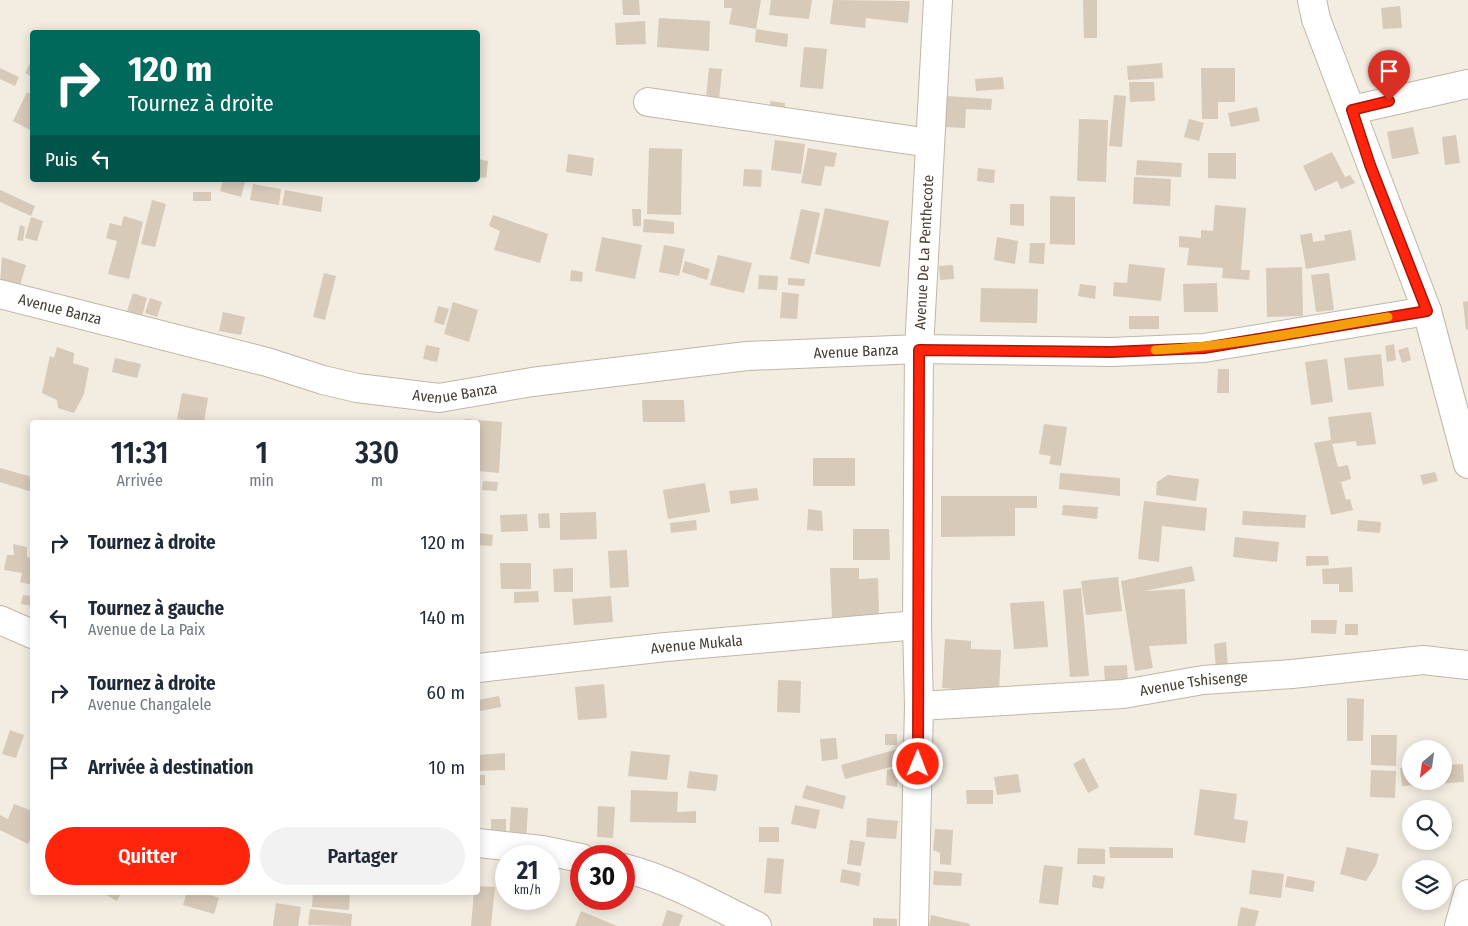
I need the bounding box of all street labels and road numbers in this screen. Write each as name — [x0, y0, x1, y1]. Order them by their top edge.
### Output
street label: Avenue De La Penthecote — [911, 174, 937, 330]
street label: Avenue Banza — [17, 290, 104, 329]
street label: Avenue Banza — [813, 341, 899, 362]
street label: Avenue Banza — [412, 379, 498, 407]
street label: Avenue Mukala — [650, 631, 744, 658]
street label: Avenue Tshisenge — [1138, 668, 1248, 700]

